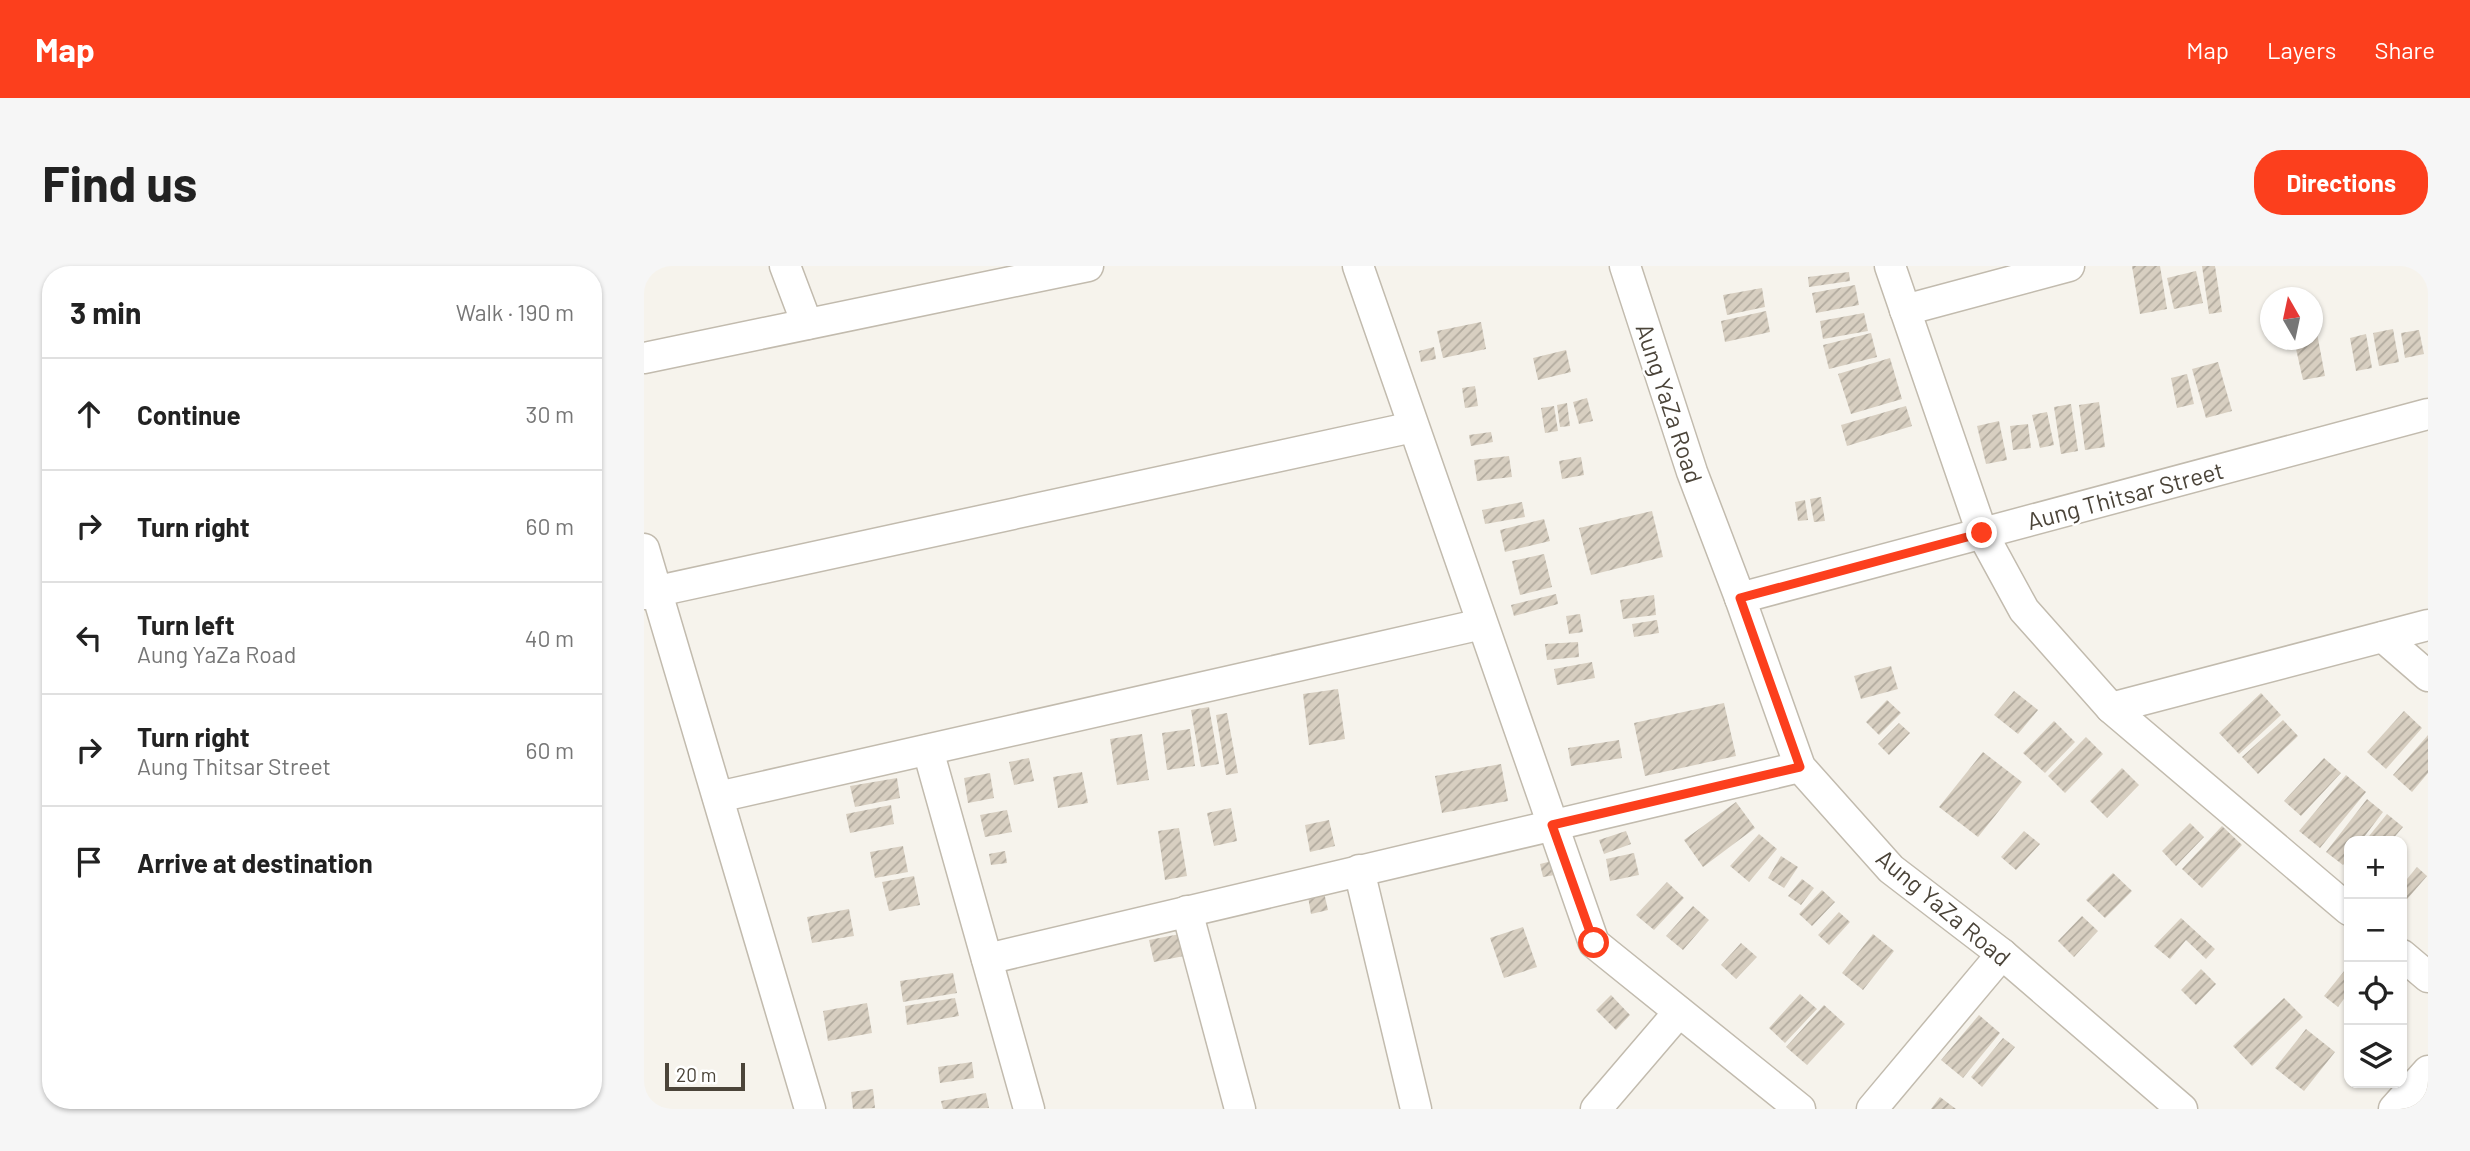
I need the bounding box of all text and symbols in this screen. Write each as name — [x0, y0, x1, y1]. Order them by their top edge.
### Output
text: Map — [35, 29, 95, 69]
text: Map — [2186, 35, 2229, 64]
text: Layers — [2267, 35, 2336, 64]
text: Share — [2374, 35, 2435, 64]
button: Directions — [2254, 150, 2428, 215]
text: Find us — [42, 153, 197, 212]
north arrow — [2260, 287, 2323, 350]
text: 3 min — [70, 294, 141, 330]
text: Walk · 190 m — [456, 298, 574, 326]
street label: Aung YaZa Road — [1631, 320, 1709, 486]
icon: ahead — [70, 395, 108, 433]
text: Continue — [137, 399, 241, 430]
text: 30 m — [526, 400, 574, 428]
street label: Aung Thitsar Street — [2024, 455, 2226, 535]
icon: right — [70, 507, 108, 545]
text: Turn right — [137, 511, 250, 542]
text: 60 m — [526, 512, 574, 540]
route end — [1966, 517, 1997, 548]
text: Turn left — [137, 609, 235, 640]
icon: left — [70, 619, 108, 657]
text: 40 m — [525, 624, 574, 652]
text: Aung YaZa Road — [137, 640, 296, 668]
text: Turn right — [137, 721, 250, 752]
icon: right — [70, 731, 108, 769]
text: 60 m — [526, 736, 574, 764]
text: Aung Thitsar Street — [137, 752, 331, 780]
map controls — [2344, 836, 2407, 1088]
button: + — [2344, 836, 2407, 899]
icon: arrive — [70, 843, 108, 881]
street label: Aung YaZa Road — [1871, 843, 2017, 971]
text: Arrive at destination — [137, 847, 373, 878]
button: − — [2344, 899, 2407, 962]
route start — [1578, 927, 1609, 958]
button: locate — [2344, 962, 2407, 1025]
button: layers — [2344, 1025, 2407, 1088]
scale bar — [665, 1060, 746, 1092]
text: 20 m — [676, 1063, 716, 1086]

